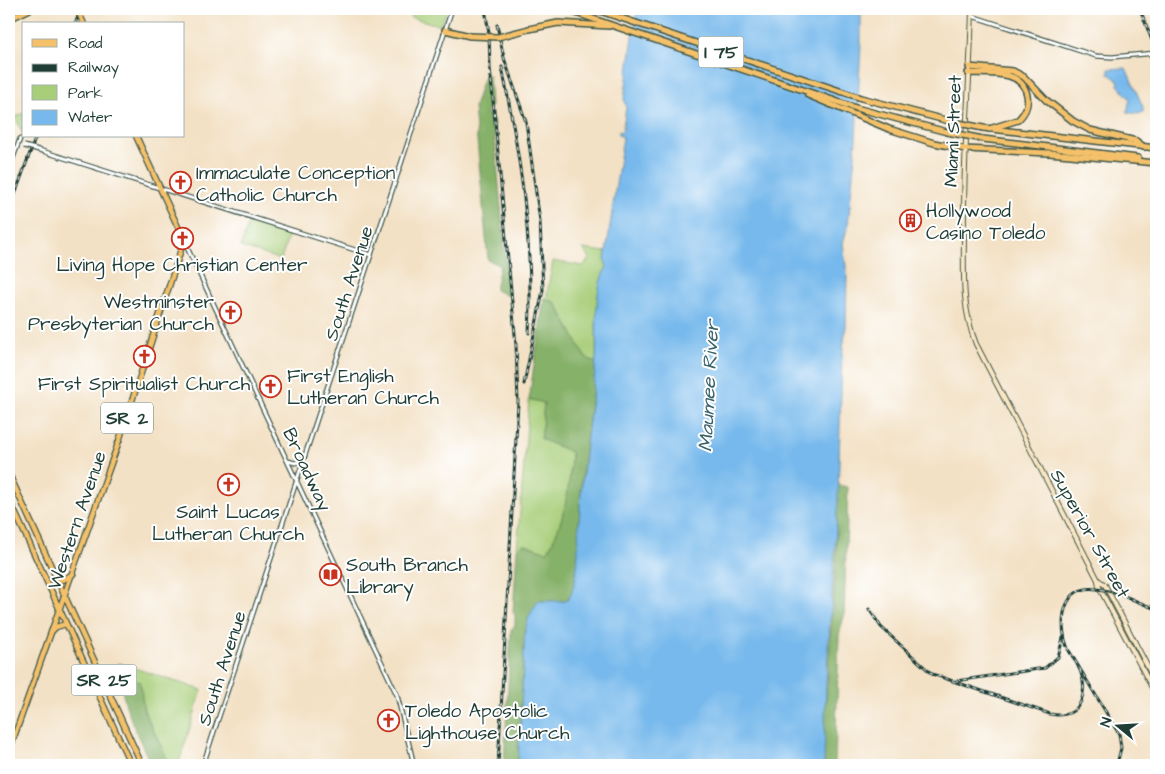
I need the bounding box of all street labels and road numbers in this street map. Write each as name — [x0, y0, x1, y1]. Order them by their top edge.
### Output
road number: I 75 — [698, 36, 744, 68]
street label: Miami Street — [938, 74, 969, 188]
street label: South Avenue — [318, 223, 381, 344]
road number: SR 2 — [101, 402, 153, 433]
street label: Broadway — [275, 423, 338, 517]
street label: Western Avenue — [41, 448, 114, 593]
street label: Superior Street — [1043, 464, 1136, 603]
street label: South Avenue — [191, 608, 254, 729]
road number: SR 25 — [72, 664, 136, 696]

